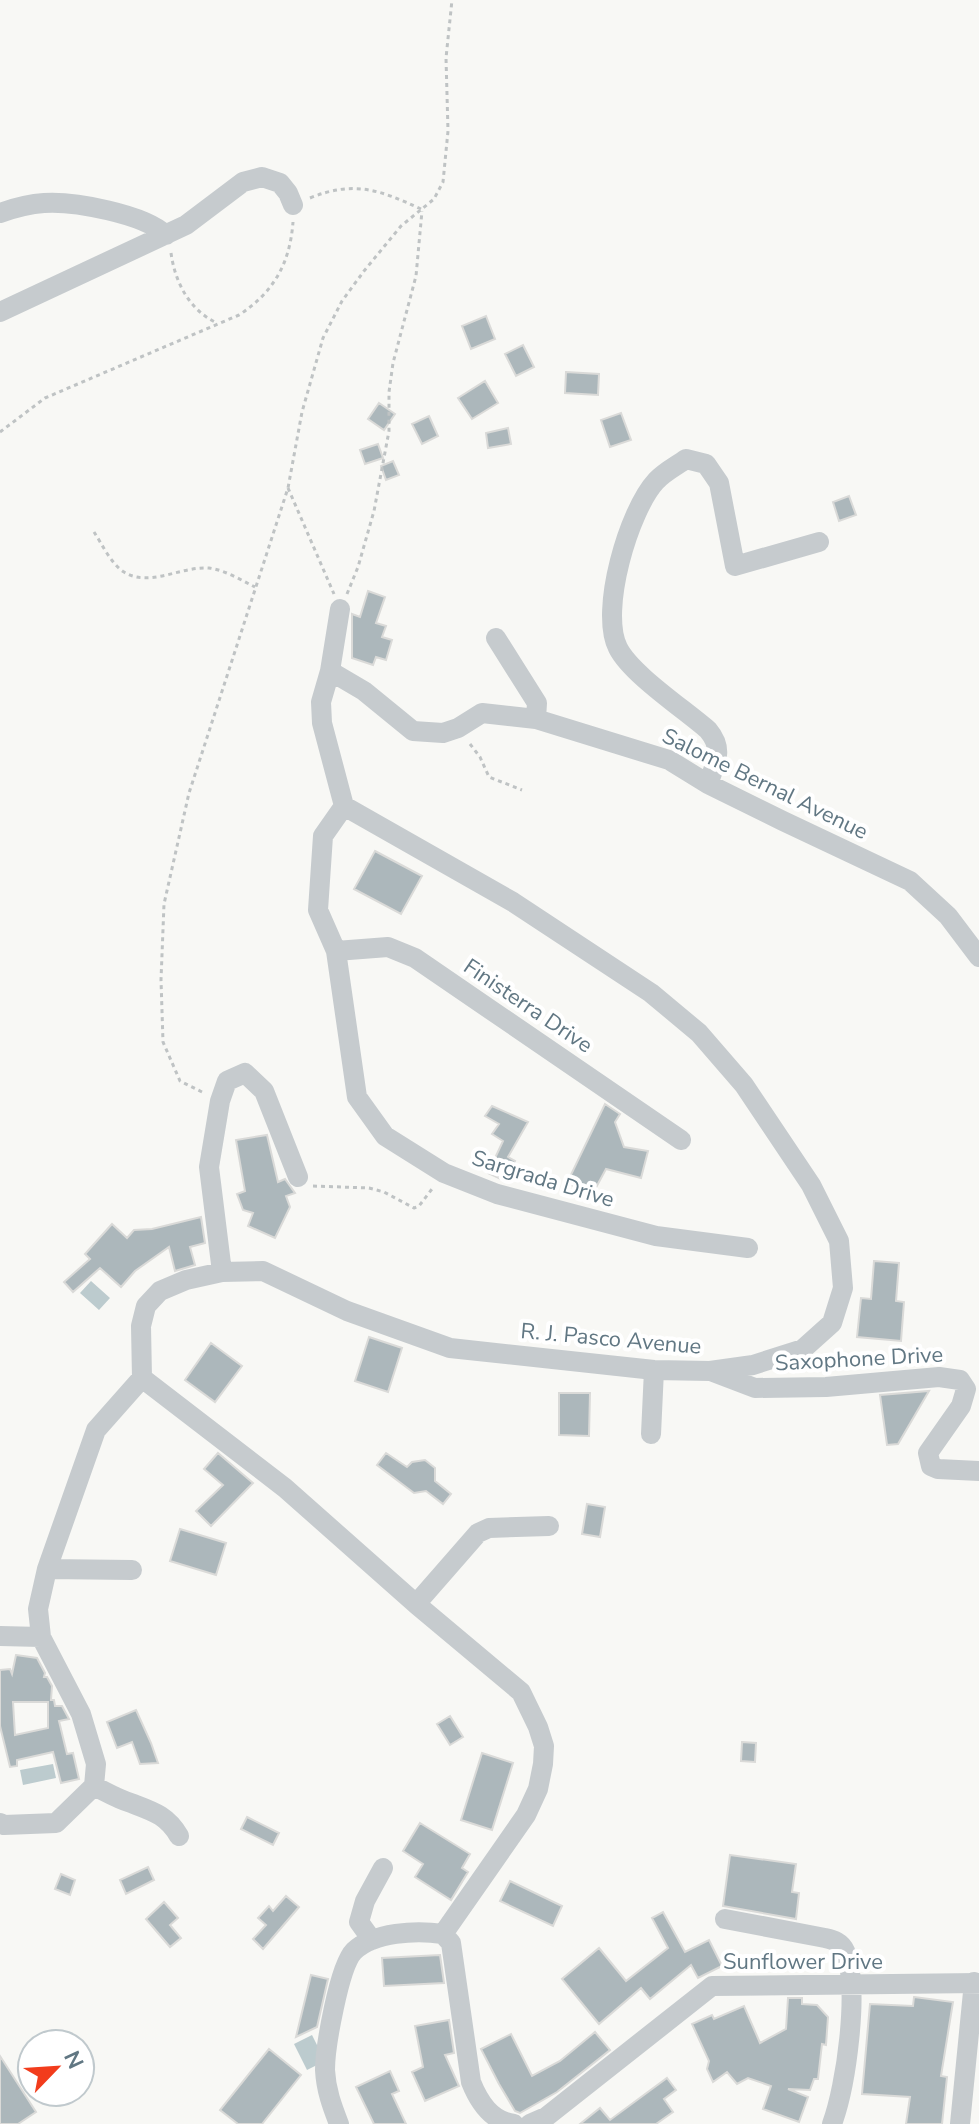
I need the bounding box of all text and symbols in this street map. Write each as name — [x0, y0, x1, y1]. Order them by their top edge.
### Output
street label: Salome Bernal Avenue — [657, 721, 873, 847]
street label: Finisterra Drive — [458, 952, 598, 1060]
street label: Sargrada Drive — [468, 1143, 618, 1215]
street label: R. J. Pasco Avenue — [519, 1316, 703, 1362]
street label: Saxophone Drive — [774, 1340, 944, 1378]
street label: Sunflower Drive — [723, 1947, 883, 1977]
north arrow — [16, 2028, 96, 2108]
text: N — [56, 2046, 90, 2074]

